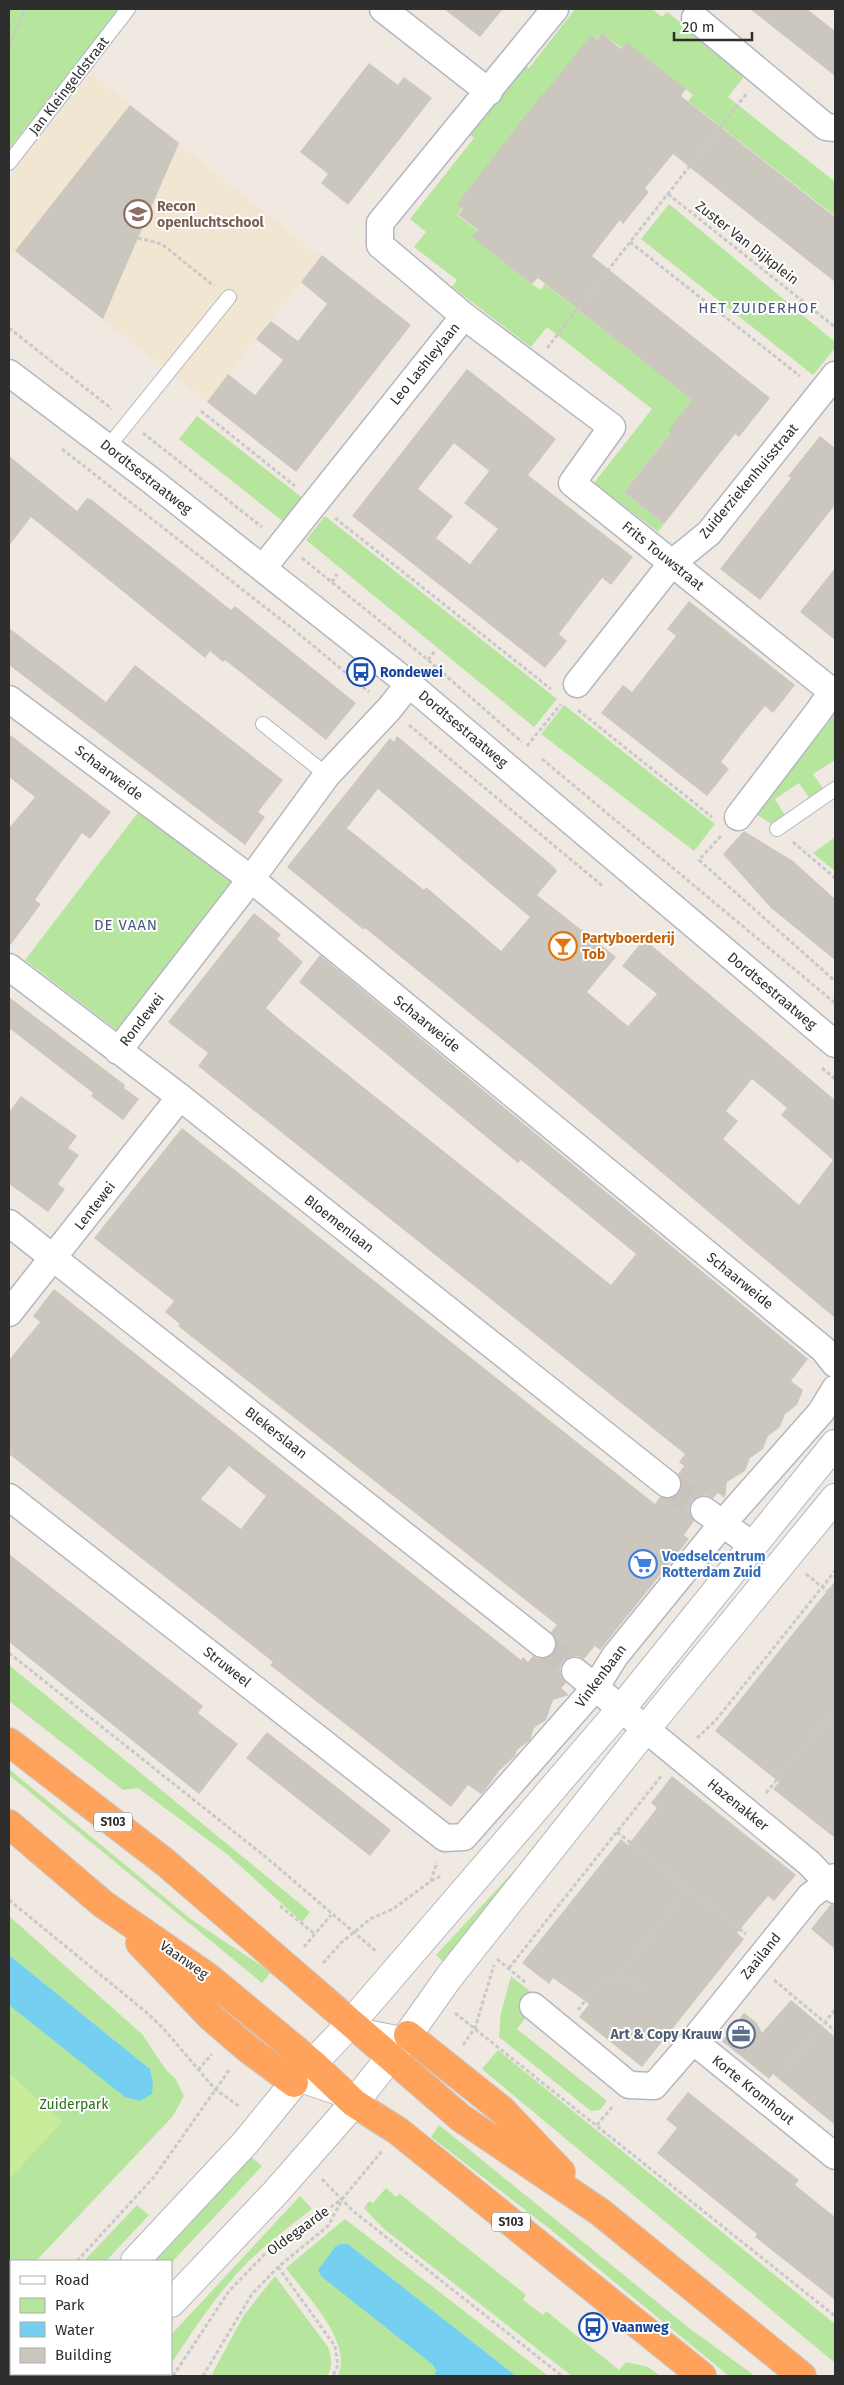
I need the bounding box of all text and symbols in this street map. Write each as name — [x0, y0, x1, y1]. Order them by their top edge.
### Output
scale bar — [674, 10, 752, 42]
text: 20 m — [682, 18, 715, 36]
street label: Jan Kleingeldstraat — [25, 33, 113, 138]
street label: Zuster Van Dijkplein — [692, 197, 802, 289]
place label: Recon openluchtschool — [157, 198, 265, 231]
school or university icon: Recon openluchtschool — [123, 199, 153, 229]
district label: HET ZUIDERHOF — [698, 299, 818, 317]
street label: Leo Lashleylaan — [387, 319, 463, 409]
street label: Zuiderziekenhuisstraat — [696, 420, 803, 542]
street label: Dordtsestraatweg — [97, 436, 196, 518]
street label: Frits Touwstraat — [619, 518, 708, 595]
bus stop icon: Rondewei — [346, 657, 376, 687]
place label: Rondewei — [380, 664, 443, 681]
street label: Dordtsestraatweg — [415, 687, 512, 772]
street label: Schaarweide — [72, 742, 146, 804]
district label: DE VAAN — [94, 916, 158, 934]
place label: Partyboerderij Tob — [582, 930, 675, 963]
bar icon: Partyboerderij Tob — [548, 931, 578, 961]
street label: Dordtsestraatweg — [724, 949, 821, 1034]
street label: Rondewei — [116, 990, 168, 1050]
street label: Schaarweide — [390, 992, 464, 1056]
street label: Lentewei — [71, 1178, 119, 1234]
street label: Bloemenlaan — [301, 1192, 377, 1256]
street label: Schaarweide — [703, 1249, 777, 1313]
street label: Blekerslaan — [242, 1404, 310, 1462]
place label: Voedselcentrum Rotterdam Zuid — [661, 1548, 766, 1581]
supermarket icon: Voedselcentrum Rotterdam Zuid — [628, 1549, 658, 1579]
street label: Vinkenbaan — [572, 1641, 630, 1711]
street label: Struweel — [200, 1643, 254, 1691]
street label: Hazenakker — [704, 1775, 773, 1835]
road number: S103 — [94, 1812, 132, 1831]
street label: Zaailand — [737, 1929, 785, 1983]
street label: Vaanweg — [156, 1937, 212, 1983]
office icon: Art & Copy Krauw — [726, 2019, 756, 2049]
place label: Art & Copy Krauw — [610, 2026, 723, 2043]
street label: Korte Kromhout — [708, 2052, 798, 2129]
park label: Zuiderpark — [40, 2096, 109, 2113]
street label: Oldegaarde — [264, 2203, 332, 2259]
road number: S103 — [492, 2212, 530, 2232]
legend — [10, 2260, 172, 2375]
text: Road — [55, 2271, 90, 2289]
text: Park — [55, 2296, 85, 2314]
bus stop icon: Vaanweg — [578, 2312, 608, 2342]
place label: Vaanweg — [611, 2319, 669, 2336]
text: Water — [55, 2321, 94, 2339]
text: Building — [55, 2346, 111, 2364]

